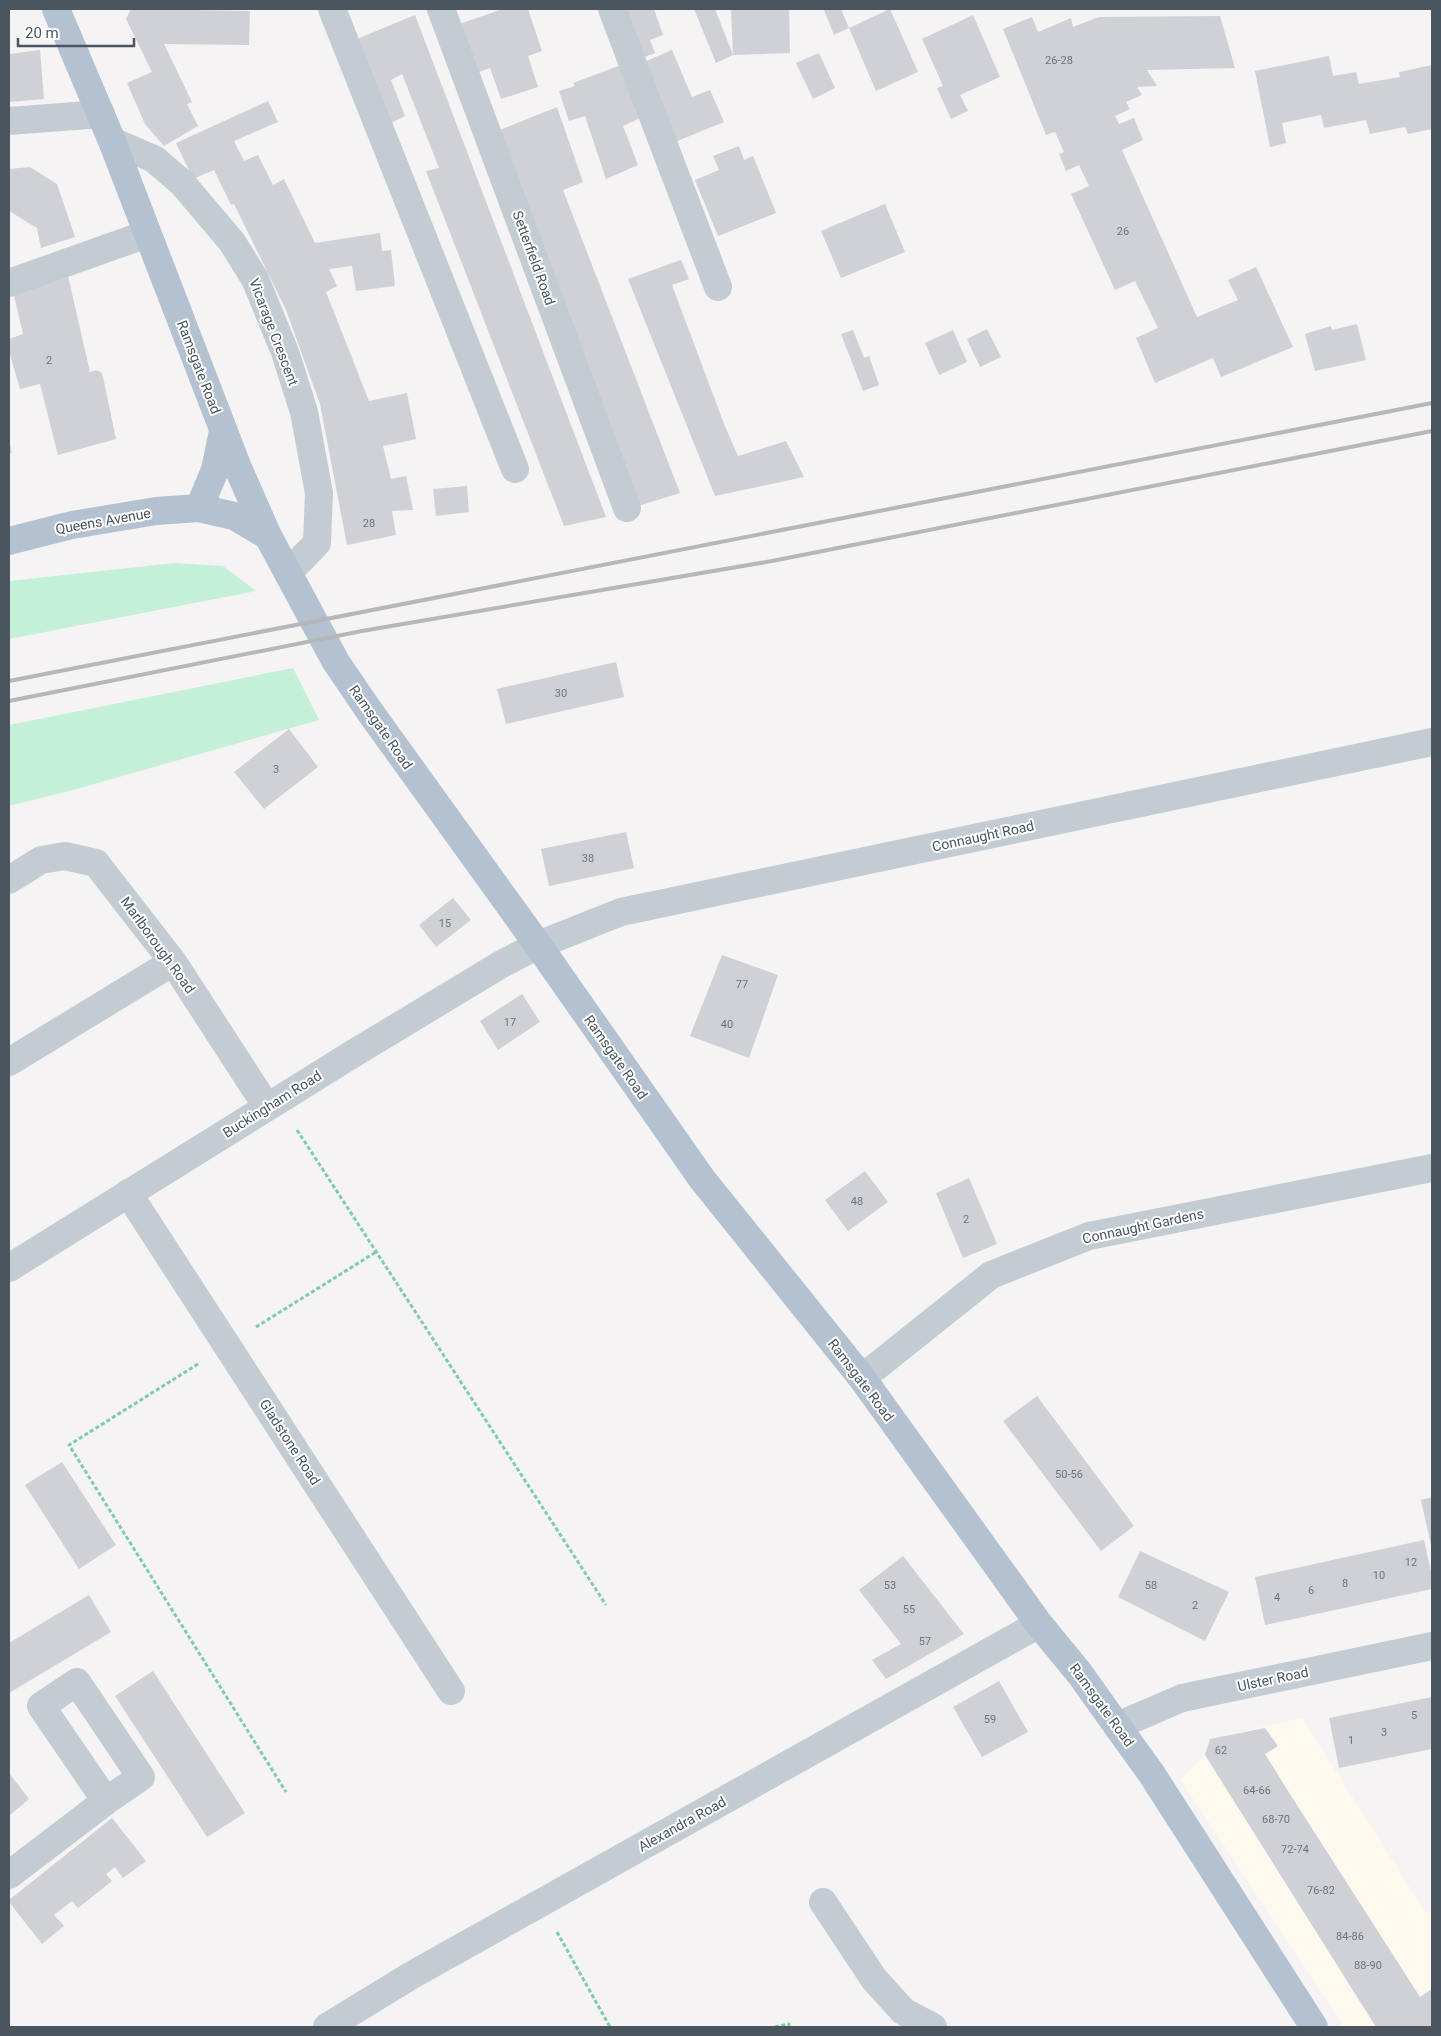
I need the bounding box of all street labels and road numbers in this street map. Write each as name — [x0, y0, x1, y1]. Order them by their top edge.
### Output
street label: Setterfield Road — [510, 209, 558, 307]
street label: Vicarage Crescent — [246, 276, 302, 388]
street label: Ramsgate Road — [174, 318, 224, 416]
street label: Queens Avenue — [54, 505, 152, 537]
street label: Ramsgate Road — [346, 682, 416, 772]
street label: Connaught Road — [931, 817, 1035, 855]
street label: Marlborough Road — [118, 894, 198, 996]
street label: Ramsgate Road — [581, 1012, 651, 1102]
street label: Buckingham Road — [220, 1067, 324, 1141]
street label: Connaught Gardens — [1081, 1205, 1205, 1247]
street label: Ramsgate Road — [825, 1336, 897, 1424]
street label: Gladstone Road — [256, 1396, 324, 1488]
street label: Ramsgate Road — [1066, 1660, 1138, 1750]
street label: Ulster Road — [1236, 1664, 1310, 1694]
street label: Alexandra Road — [635, 1793, 729, 1855]

